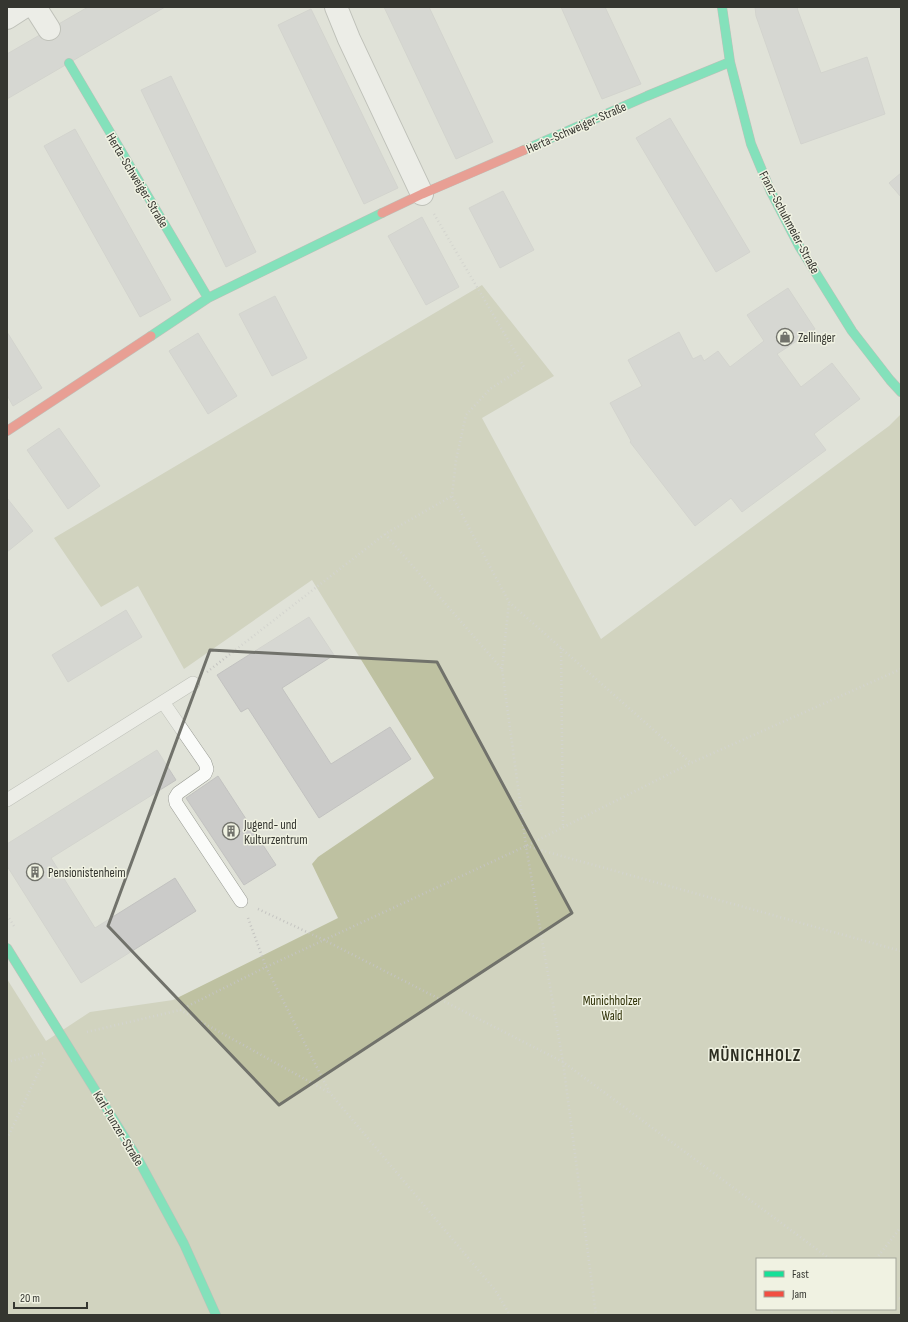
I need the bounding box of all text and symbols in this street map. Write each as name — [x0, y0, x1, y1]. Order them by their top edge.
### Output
street label: Herta-Schweiger-Straße — [524, 99, 629, 157]
street label: Herta-Schweiger-Straße — [102, 130, 172, 231]
street label: Franz-Schuhmeier-Straße — [755, 168, 823, 277]
shop icon: Zellinger — [775, 327, 795, 347]
place label: Zellinger — [798, 330, 836, 346]
place label: Jugend- und Kulturzentrum — [243, 817, 308, 848]
building icon: Jugend- und Kulturzentrum — [221, 821, 241, 841]
building icon: Pensionistenheim — [25, 862, 45, 882]
place label: Pensionistenheim — [48, 865, 126, 881]
park label: Münichholzer Wald — [583, 993, 642, 1024]
district label: MÜNICHHOLZ — [709, 1045, 801, 1066]
street label: Karl-Punzer-Straße — [89, 1088, 147, 1169]
legend — [756, 1258, 896, 1310]
text: Fast — [792, 1267, 809, 1282]
scale bar — [14, 1284, 87, 1310]
text: Jam — [791, 1287, 807, 1302]
text: 20 m — [20, 1291, 40, 1306]

